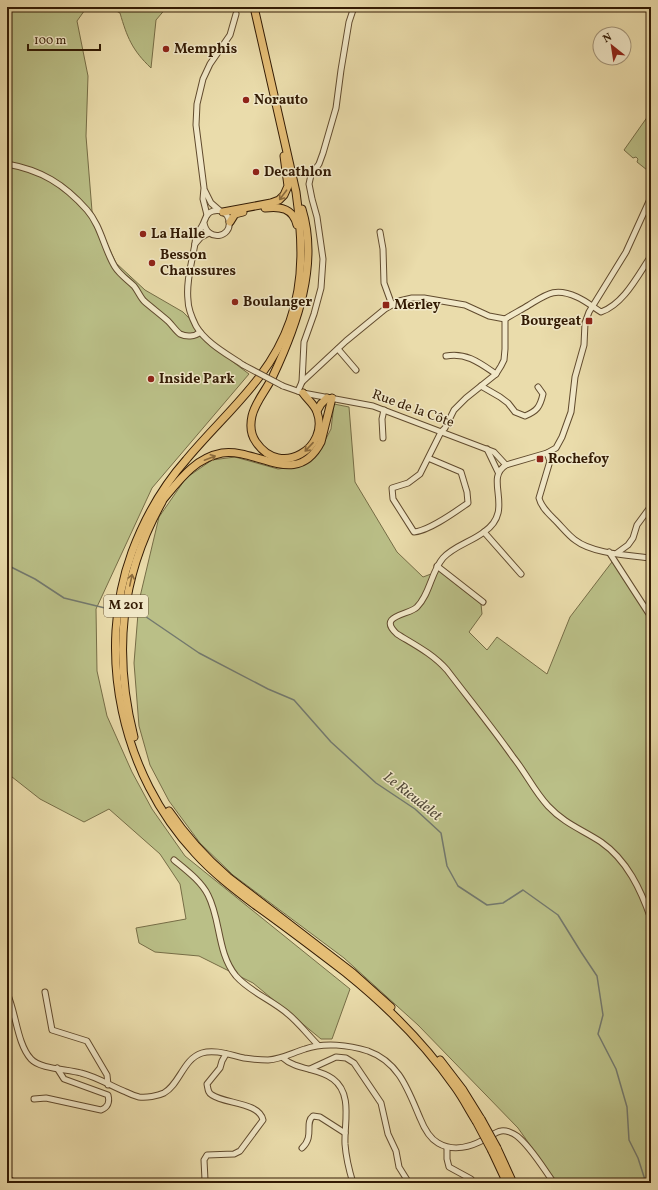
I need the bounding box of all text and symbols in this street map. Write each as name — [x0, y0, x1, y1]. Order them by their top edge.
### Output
scale bar — [28, 26, 100, 52]
north arrow — [592, 26, 632, 66]
text: N — [601, 30, 615, 47]
text: 100 m — [34, 33, 67, 49]
place label: Memphis — [174, 40, 237, 59]
marker: Memphis — [161, 44, 171, 54]
place label: Norauto — [254, 91, 308, 110]
marker: Norauto — [241, 95, 251, 105]
place label: Decathlon — [264, 163, 332, 182]
marker: Decathlon — [251, 167, 261, 177]
one-way arrow — [279, 190, 288, 200]
place label: La Halle — [151, 225, 205, 244]
marker: La Halle — [138, 229, 148, 239]
place label: Besson Chaussures — [160, 246, 236, 281]
marker: Besson Chaussures — [147, 258, 157, 268]
place label: Boulanger — [243, 293, 312, 312]
place label: Merley — [394, 296, 441, 315]
marker: Boulanger — [230, 297, 240, 307]
marker: Merley — [381, 300, 391, 310]
place label: Bourgeat — [521, 312, 581, 331]
marker: Bourgeat — [584, 316, 594, 326]
place label: Inside Park — [159, 370, 235, 389]
marker: Inside Park — [146, 374, 156, 384]
street label: Rue de la Côte — [369, 385, 457, 433]
one-way arrow — [304, 442, 314, 452]
place label: Rochefoy — [548, 450, 609, 469]
one-way arrow — [203, 453, 215, 461]
marker: Rochefoy — [535, 454, 545, 464]
one-way arrow — [127, 574, 135, 587]
road number: M 201 — [104, 595, 148, 617]
water label: Le Rieudelet — [378, 767, 447, 827]

